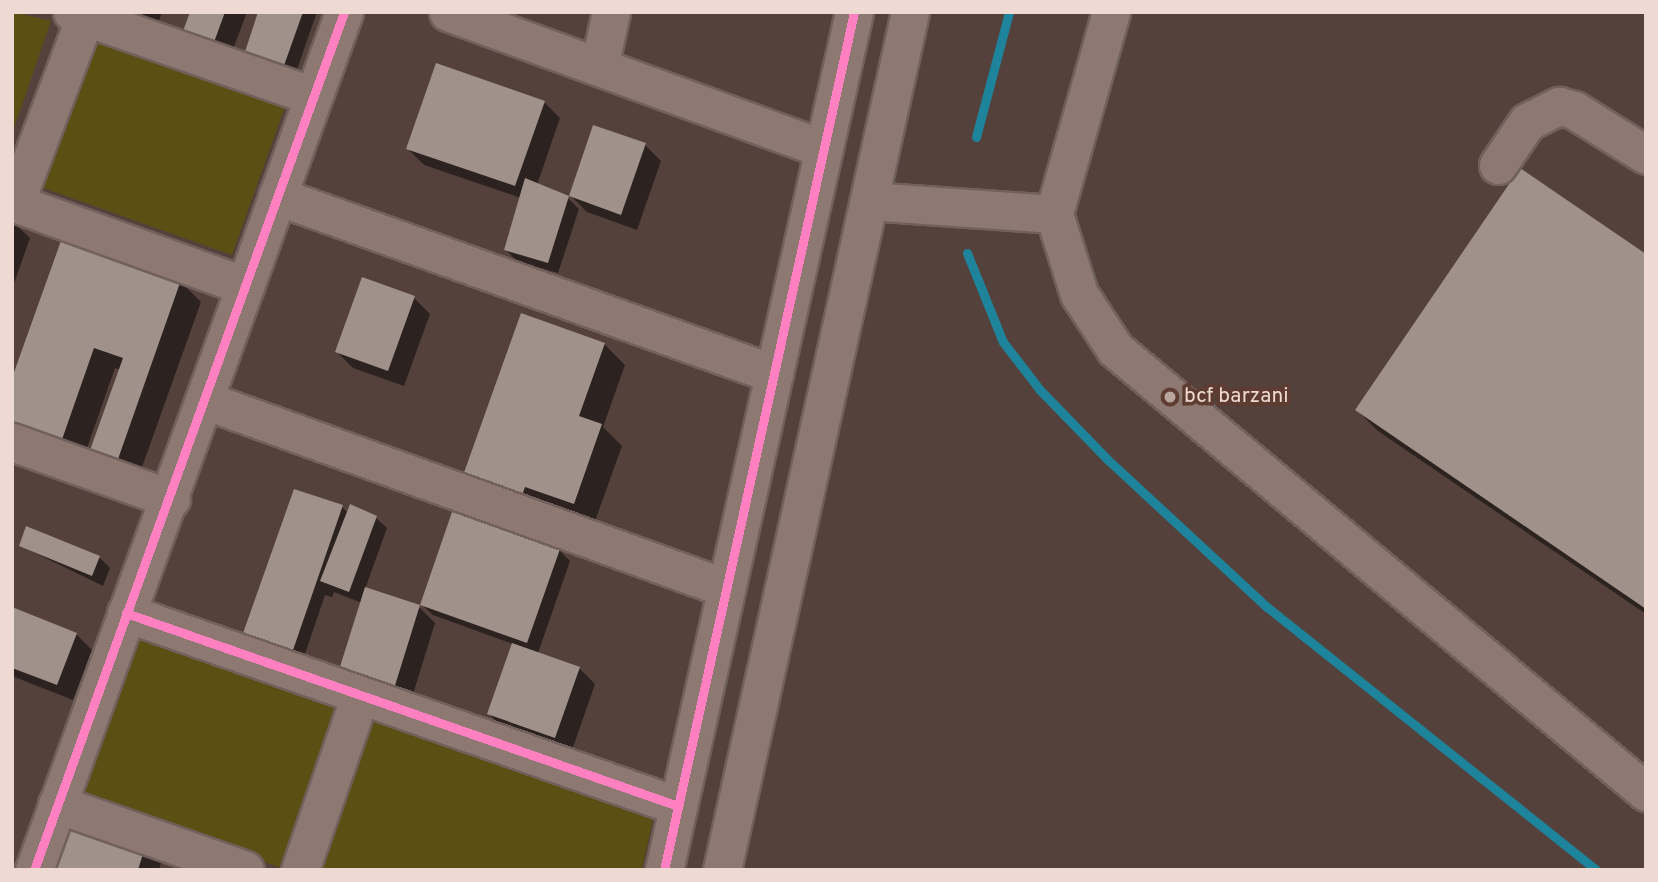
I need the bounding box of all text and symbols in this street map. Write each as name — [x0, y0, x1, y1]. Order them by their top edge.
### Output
place label: bcf barzani — [1184, 384, 1289, 410]
marker: bcf barzani — [1162, 389, 1178, 405]

